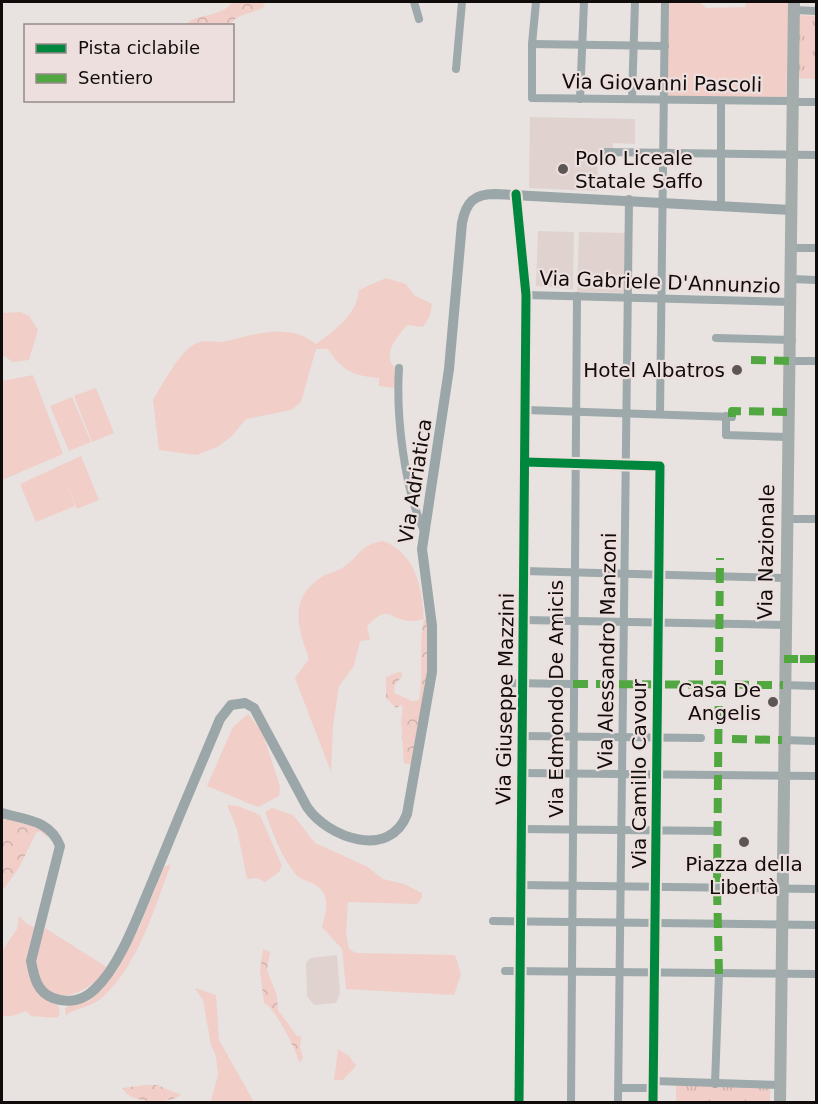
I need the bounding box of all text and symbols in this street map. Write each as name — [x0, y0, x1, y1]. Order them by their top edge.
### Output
legend — [24, 24, 234, 102]
text: Pista ciclabile — [78, 37, 200, 58]
text: Sentiero — [78, 67, 153, 88]
street label: Via Giovanni Pascoli — [562, 69, 762, 97]
place label: Polo Liceale Statale Saffo — [575, 146, 703, 193]
marker: Polo Liceale Statale Saffo — [556, 162, 570, 176]
street label: Via Gabriele D'Annunzio — [539, 266, 781, 298]
place label: Hotel Albatros — [583, 358, 725, 382]
marker: Hotel Albatros — [730, 363, 744, 377]
street label: Via Adriatica — [393, 417, 437, 545]
street label: Via Nazionale — [753, 484, 779, 620]
street label: Via Alessandro Manzoni — [593, 532, 621, 770]
street label: Via Edmondo De Amicis — [544, 580, 568, 818]
street label: Via Giuseppe Mazzini — [491, 593, 519, 805]
street label: Via Camillo Cavour — [627, 678, 651, 869]
place label: Casa De Angelis — [678, 678, 761, 725]
marker: Casa De Angelis — [766, 695, 780, 709]
marker: Piazza della Libertà — [737, 835, 751, 849]
place label: Piazza della Libertà — [685, 852, 803, 899]

